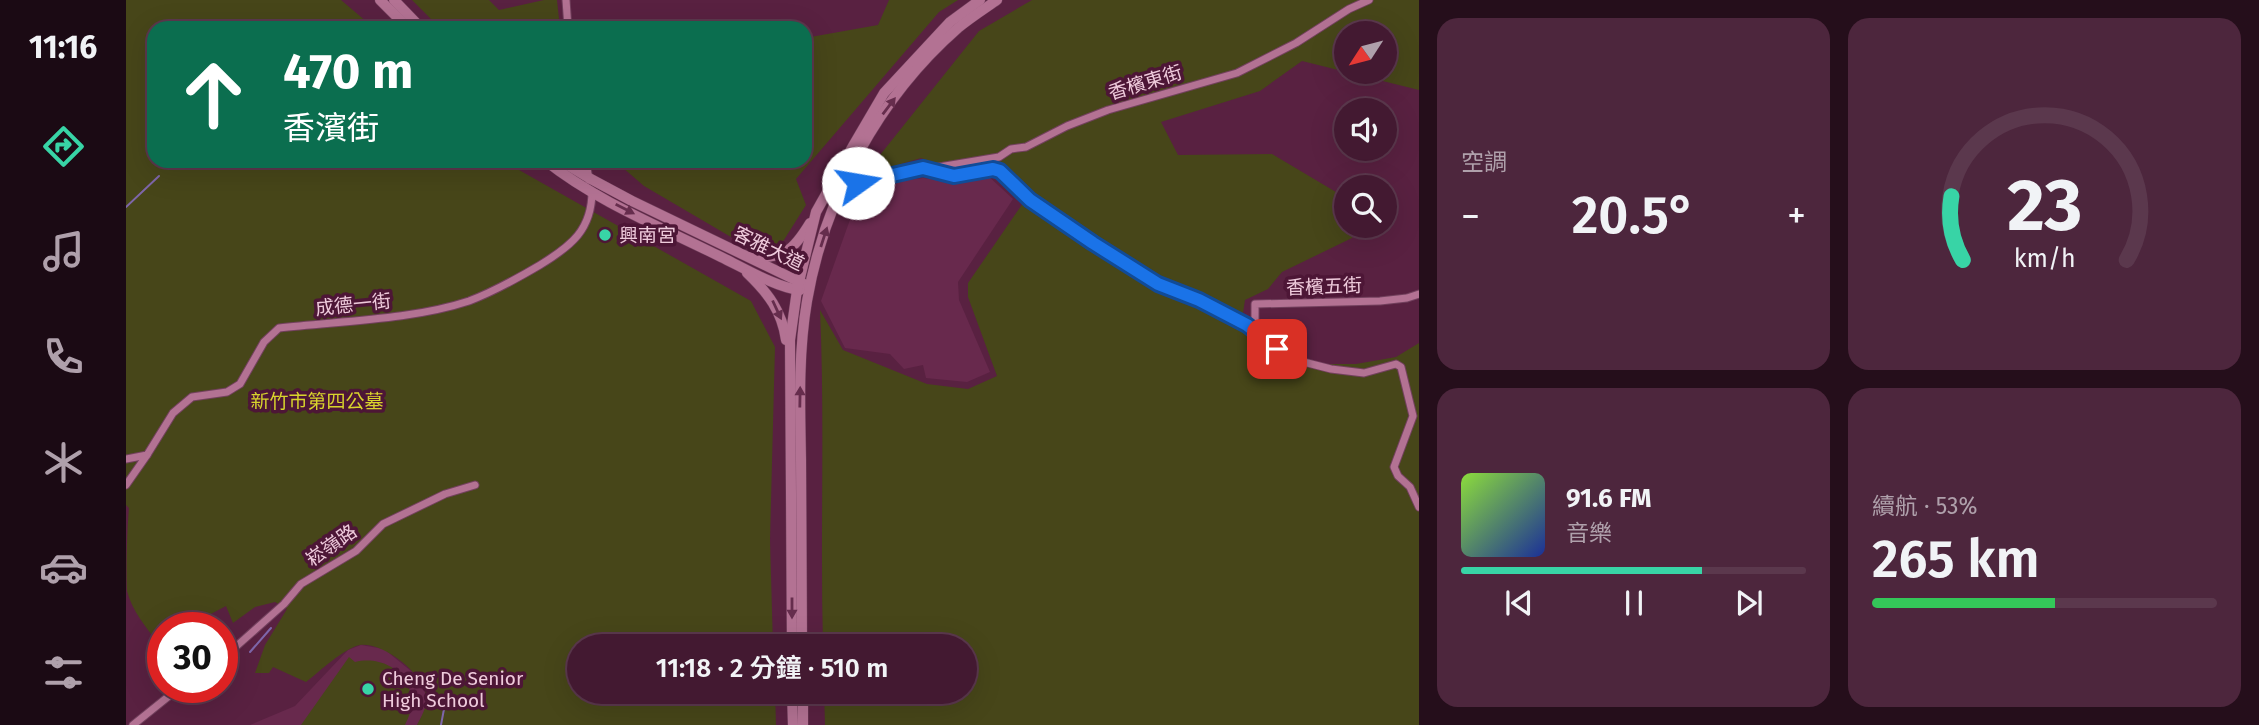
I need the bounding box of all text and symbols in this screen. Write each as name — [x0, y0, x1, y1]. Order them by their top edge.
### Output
north arrow — [1334, 21, 1396, 84]
map controls — [1334, 21, 1397, 238]
text: 11:16 — [29, 28, 97, 66]
text: 470 m — [283, 42, 413, 101]
icon: ahead — [168, 49, 259, 140]
street label: 香檳東街 — [1105, 60, 1185, 105]
one-way arrow — [882, 97, 896, 115]
button: sound — [1334, 98, 1397, 161]
text: 香濱街 — [283, 109, 379, 147]
icon: directions — [39, 122, 88, 171]
position arrow — [821, 146, 895, 220]
text: 空調 — [1461, 148, 1507, 176]
text: 23 — [2007, 162, 2082, 249]
button: search — [1334, 175, 1397, 238]
text: 20.5° — [1572, 184, 1695, 247]
text: − — [1461, 193, 1480, 239]
text: + — [1787, 193, 1806, 239]
one-way arrow — [615, 203, 635, 214]
street label: 客雅大道 — [730, 221, 808, 275]
place label: 興南宮 — [619, 224, 676, 247]
one-way arrow — [819, 226, 830, 247]
icon: music — [39, 227, 88, 276]
marker: 興南宮 — [597, 227, 613, 243]
text: km/h — [2014, 244, 2075, 274]
street label: 香檳五街 — [1286, 274, 1362, 299]
street label: 成德一街 — [314, 289, 392, 320]
one-way arrow — [771, 300, 782, 320]
pin — [1247, 319, 1307, 379]
icon: arrive — [1258, 330, 1296, 368]
icon: phone — [39, 332, 88, 381]
one-way arrow — [795, 386, 806, 408]
park label: 新竹市第四公墓 — [250, 390, 384, 413]
icon: climate — [39, 438, 88, 487]
text: 91.6 FM — [1566, 483, 1651, 514]
text: 續航 · 53% — [1872, 492, 1978, 520]
text: 音樂 — [1566, 519, 1612, 547]
street label: 崧嶺路 — [301, 520, 361, 571]
text: 265 km — [1872, 528, 2040, 591]
icon: car — [39, 543, 88, 592]
icon: previous — [1500, 584, 1538, 622]
icon: pause — [1615, 584, 1653, 622]
icon: next — [1730, 584, 1768, 622]
one-way arrow — [786, 597, 798, 619]
speed limit sign: 30 — [147, 612, 238, 703]
icon: filters — [39, 648, 88, 697]
text: 11:18 · 2 分鐘 · 510 m — [656, 653, 888, 684]
place label: Cheng De Senior High School — [382, 667, 524, 712]
marker: Cheng De Senior High School — [360, 681, 376, 697]

